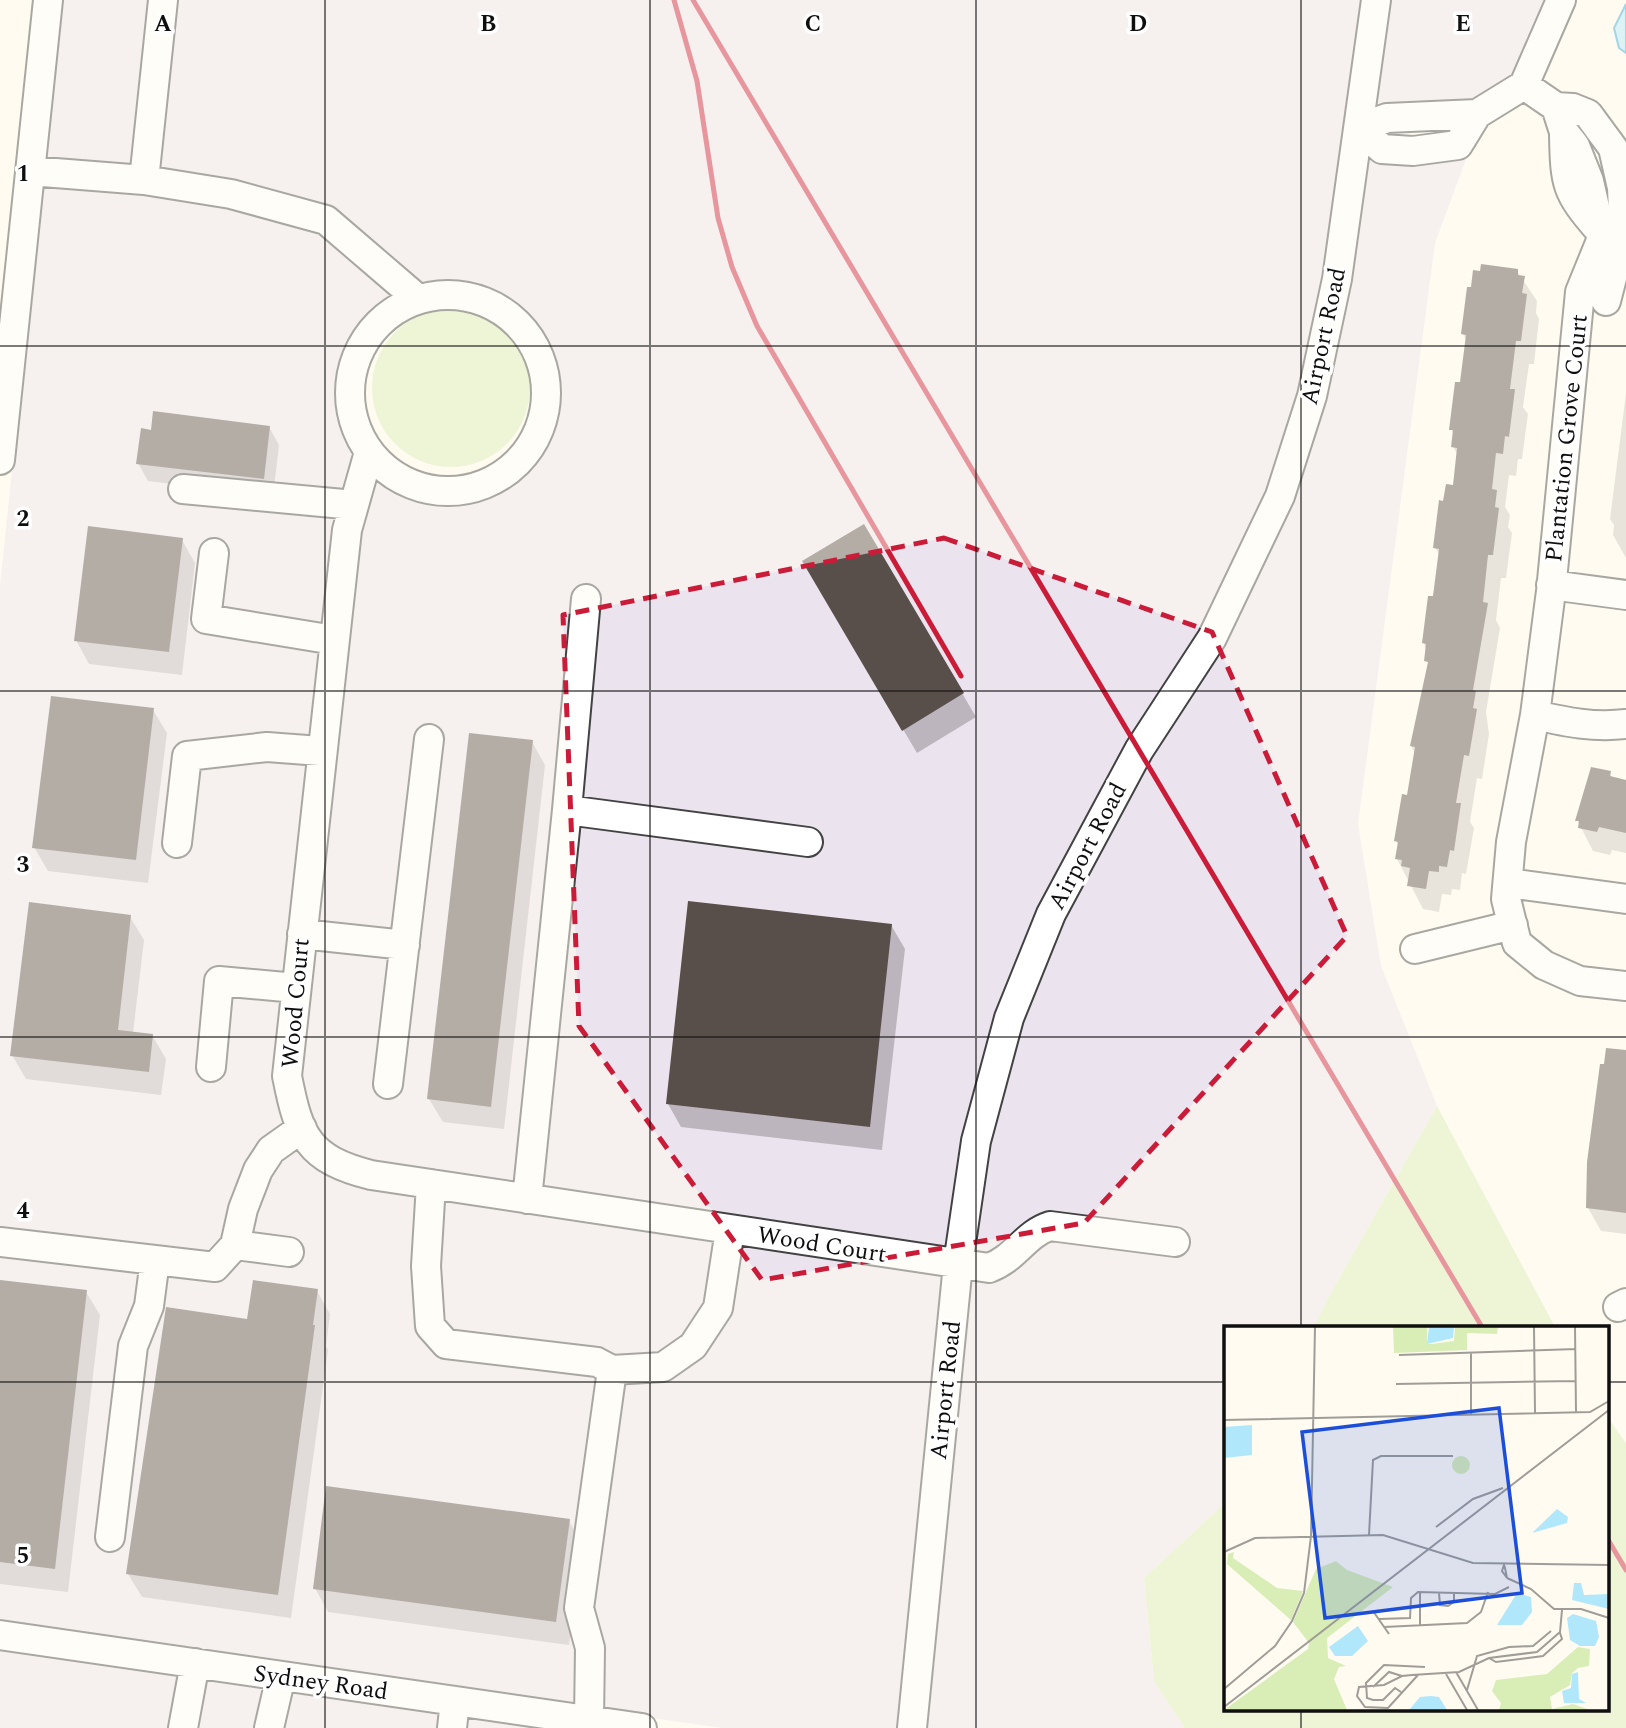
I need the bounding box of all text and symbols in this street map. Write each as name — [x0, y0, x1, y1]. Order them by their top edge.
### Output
text: A — [154, 7, 172, 42]
text: B — [480, 7, 496, 42]
text: C — [805, 7, 821, 42]
text: D — [1129, 7, 1147, 42]
text: E — [1455, 7, 1471, 42]
text: 1 — [17, 157, 29, 192]
street label: Airport Road — [1292, 264, 1356, 408]
street label: Plantation Grove Court — [1536, 312, 1598, 564]
text: 2 — [17, 502, 30, 537]
street label: Airport Road — [1039, 776, 1137, 917]
text: 3 — [17, 848, 30, 883]
street label: Wood Court — [272, 937, 320, 1070]
text: 4 — [17, 1194, 30, 1229]
street label: Wood Court — [755, 1217, 889, 1273]
street label: Airport Road — [921, 1319, 971, 1462]
inset map — [1224, 1326, 1608, 1710]
text: 5 — [17, 1539, 29, 1574]
street label: Sydney Road — [251, 1656, 390, 1710]

